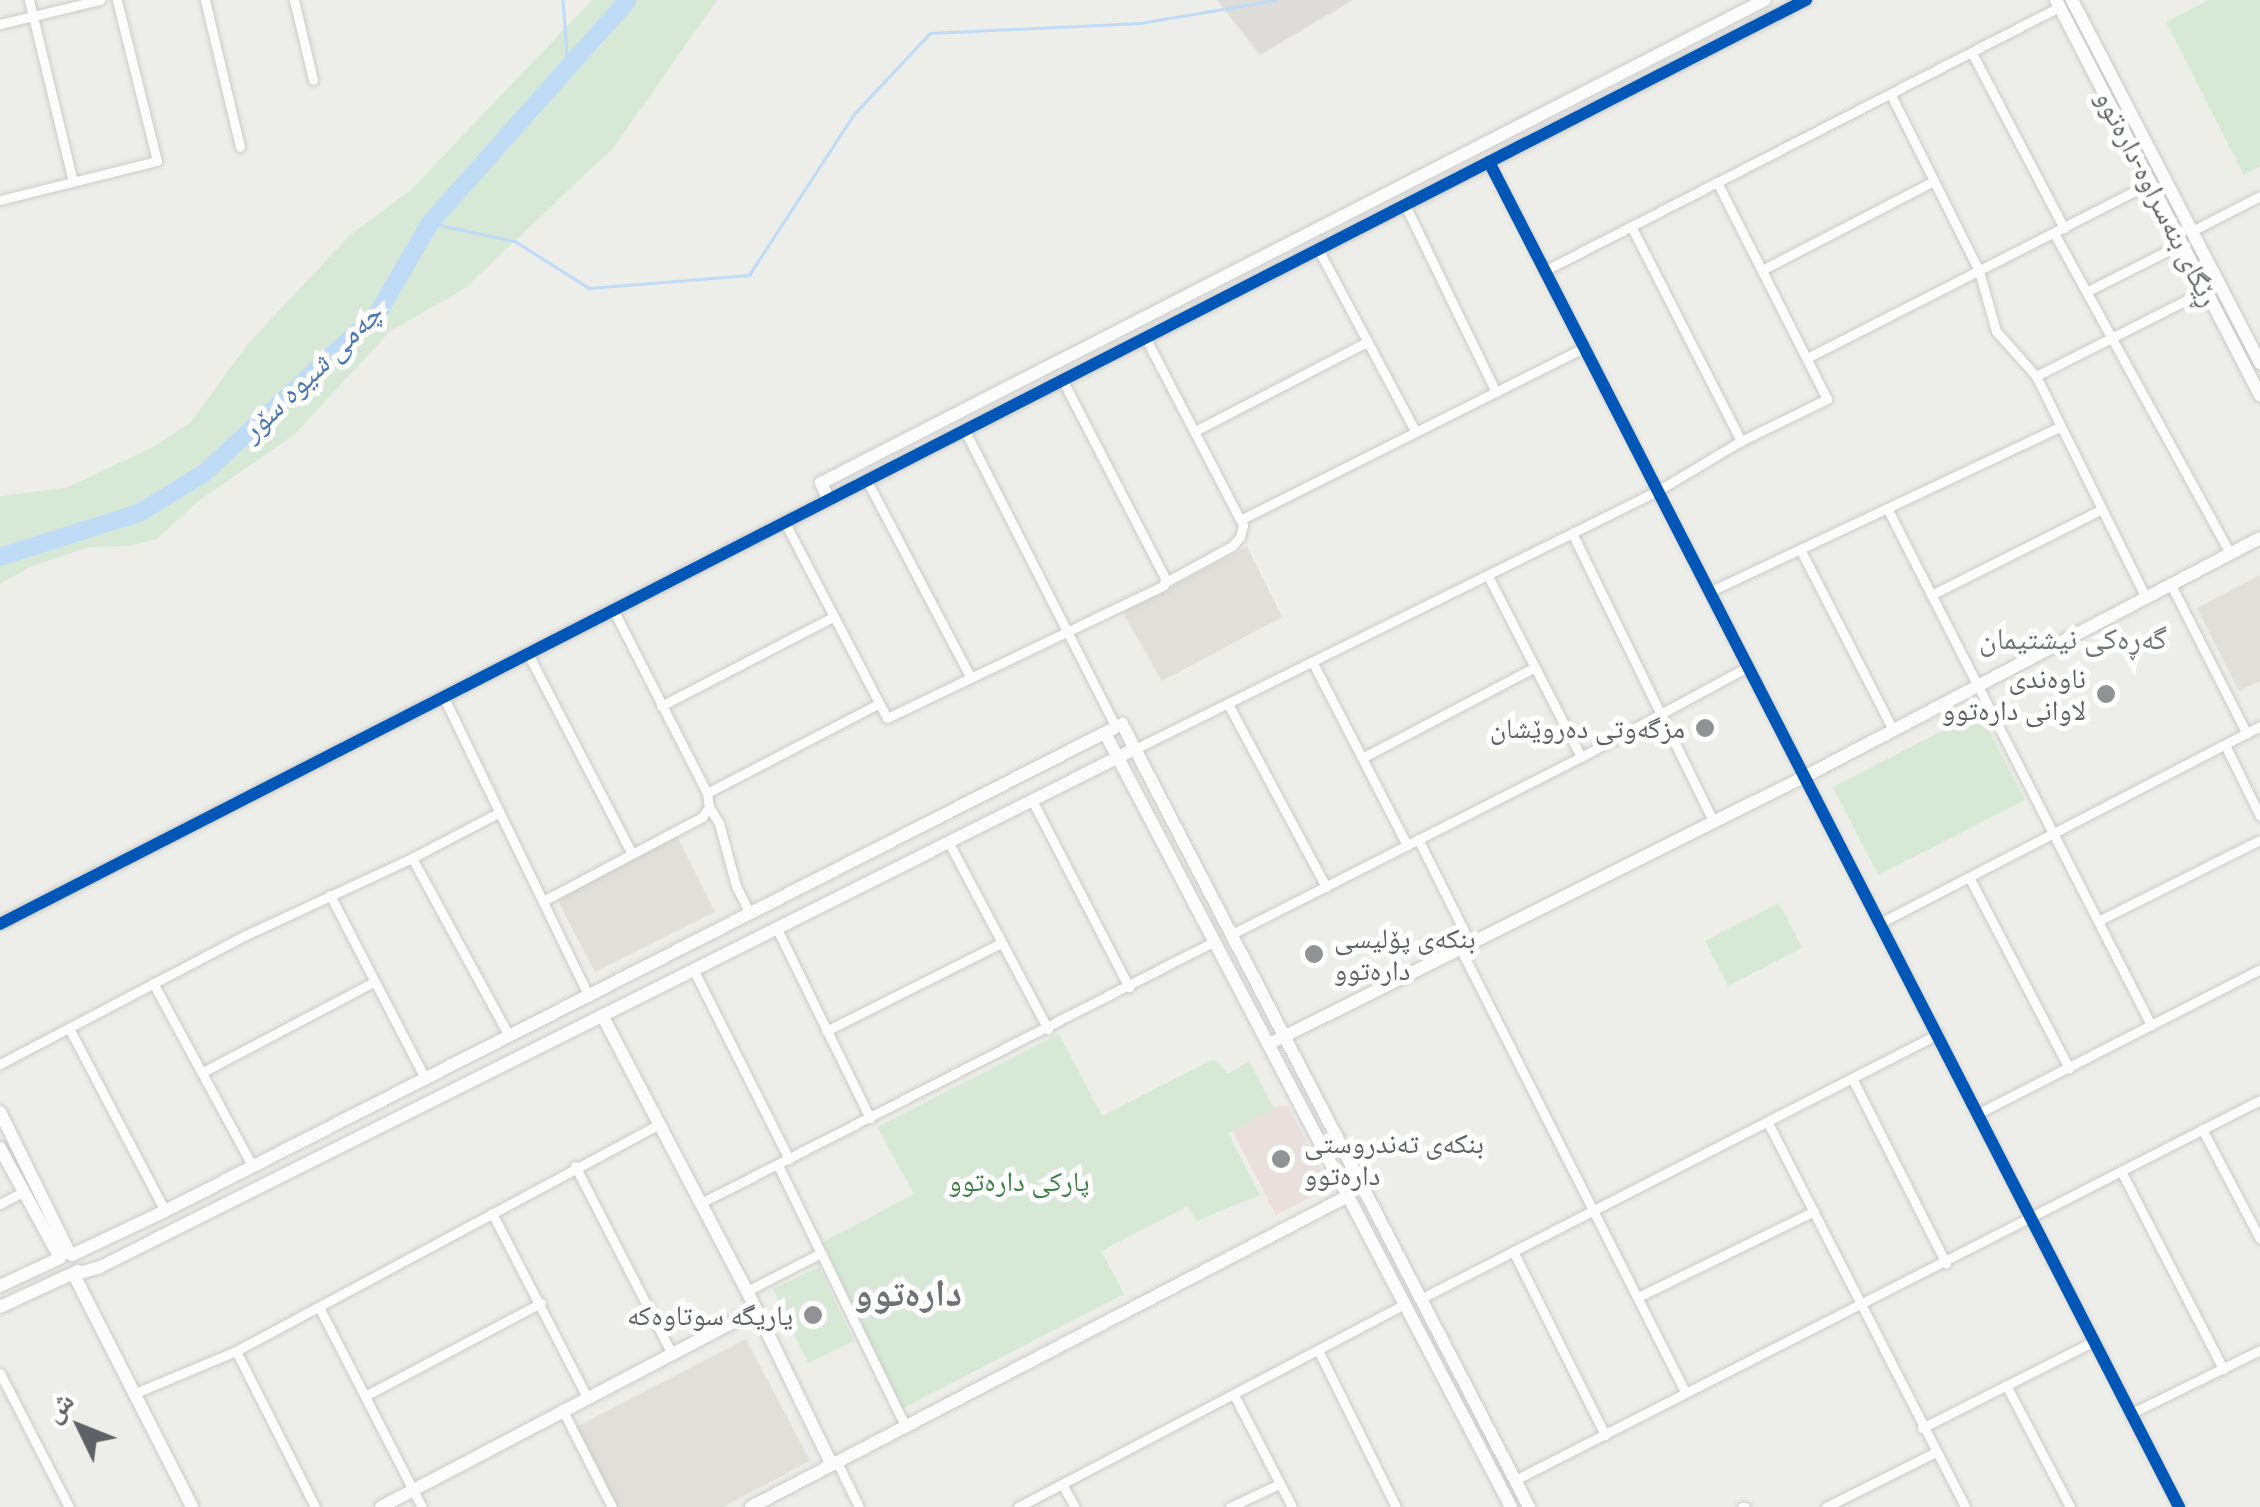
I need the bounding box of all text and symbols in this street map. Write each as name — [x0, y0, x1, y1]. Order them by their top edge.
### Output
street label: ڕێگای بنەسراوە-دارەتوو — [2089, 84, 2227, 312]
water label: چەمی شیوە سۆر — [233, 294, 389, 448]
district label: گەڕەکی نیشتیمان — [1979, 620, 2167, 656]
place label: ناوەندی لاوانی دارەتوو — [1942, 661, 2086, 727]
marker: ناوەندی لاوانی دارەتوو — [2095, 683, 2117, 705]
place label: مزگەوتی دەروێشان — [1490, 711, 1685, 745]
marker: مزگەوتی دەروێشان — [1694, 717, 1716, 739]
place label: بنکەی پۆلیسی دارەتوو — [1334, 921, 1476, 987]
marker: بنکەی پۆلیسی دارەتوو — [1303, 943, 1325, 965]
place label: بنکەی تەندروستی دارەتوو — [1304, 1126, 1484, 1192]
marker: بنکەی تەندروستی دارەتوو — [1268, 1146, 1294, 1172]
park label: پارکی دارەتوو — [948, 1164, 1090, 1198]
district label: دارەتوو — [854, 1270, 962, 1316]
place label: یاریگە سوتاوەکە — [627, 1298, 793, 1332]
marker: یاریگە سوتاوەکە — [802, 1304, 824, 1326]
north arrow — [30, 1377, 130, 1477]
text: ش — [36, 1385, 79, 1428]

